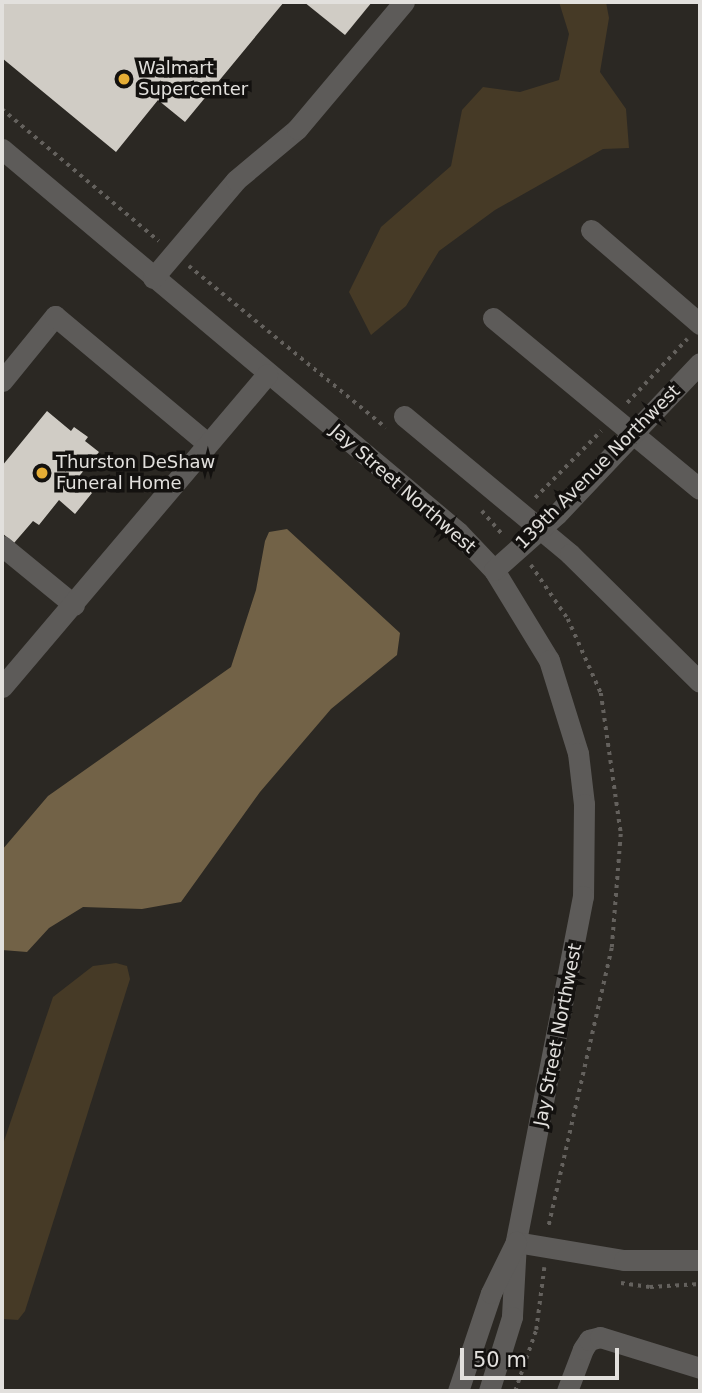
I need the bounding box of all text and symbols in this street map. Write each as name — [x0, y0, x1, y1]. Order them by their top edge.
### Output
place label: Walmart Supercenter — [138, 58, 248, 100]
marker: Walmart Supercenter — [116, 71, 132, 87]
street label: 139th Avenue Northwest — [511, 380, 685, 554]
street label: Jay Street Northwest — [326, 420, 480, 558]
place label: Thurston DeShaw Funeral Home — [56, 452, 215, 494]
marker: Thurston DeShaw Funeral Home — [34, 465, 50, 481]
street label: Jay Street Northwest — [530, 942, 586, 1128]
scale bar — [464, 1334, 623, 1378]
text: 50 m — [473, 1348, 527, 1372]

